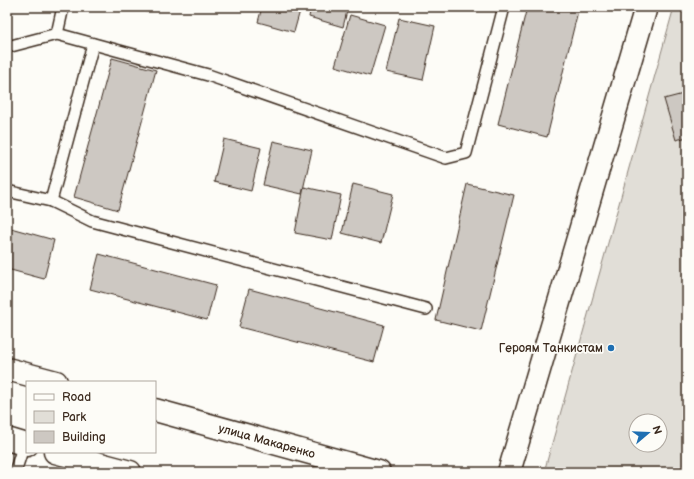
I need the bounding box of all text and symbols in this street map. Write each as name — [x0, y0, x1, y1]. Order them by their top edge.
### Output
place label: Героям Танкистам — [499, 341, 603, 356]
marker: Героям Танкистам — [606, 343, 616, 353]
legend — [26, 381, 156, 453]
text: Road — [62, 390, 91, 405]
text: Park — [62, 410, 86, 425]
north arrow — [628, 413, 668, 453]
street label: улица Макаренко — [217, 420, 317, 461]
text: N — [649, 424, 664, 436]
text: Building — [62, 430, 106, 445]

